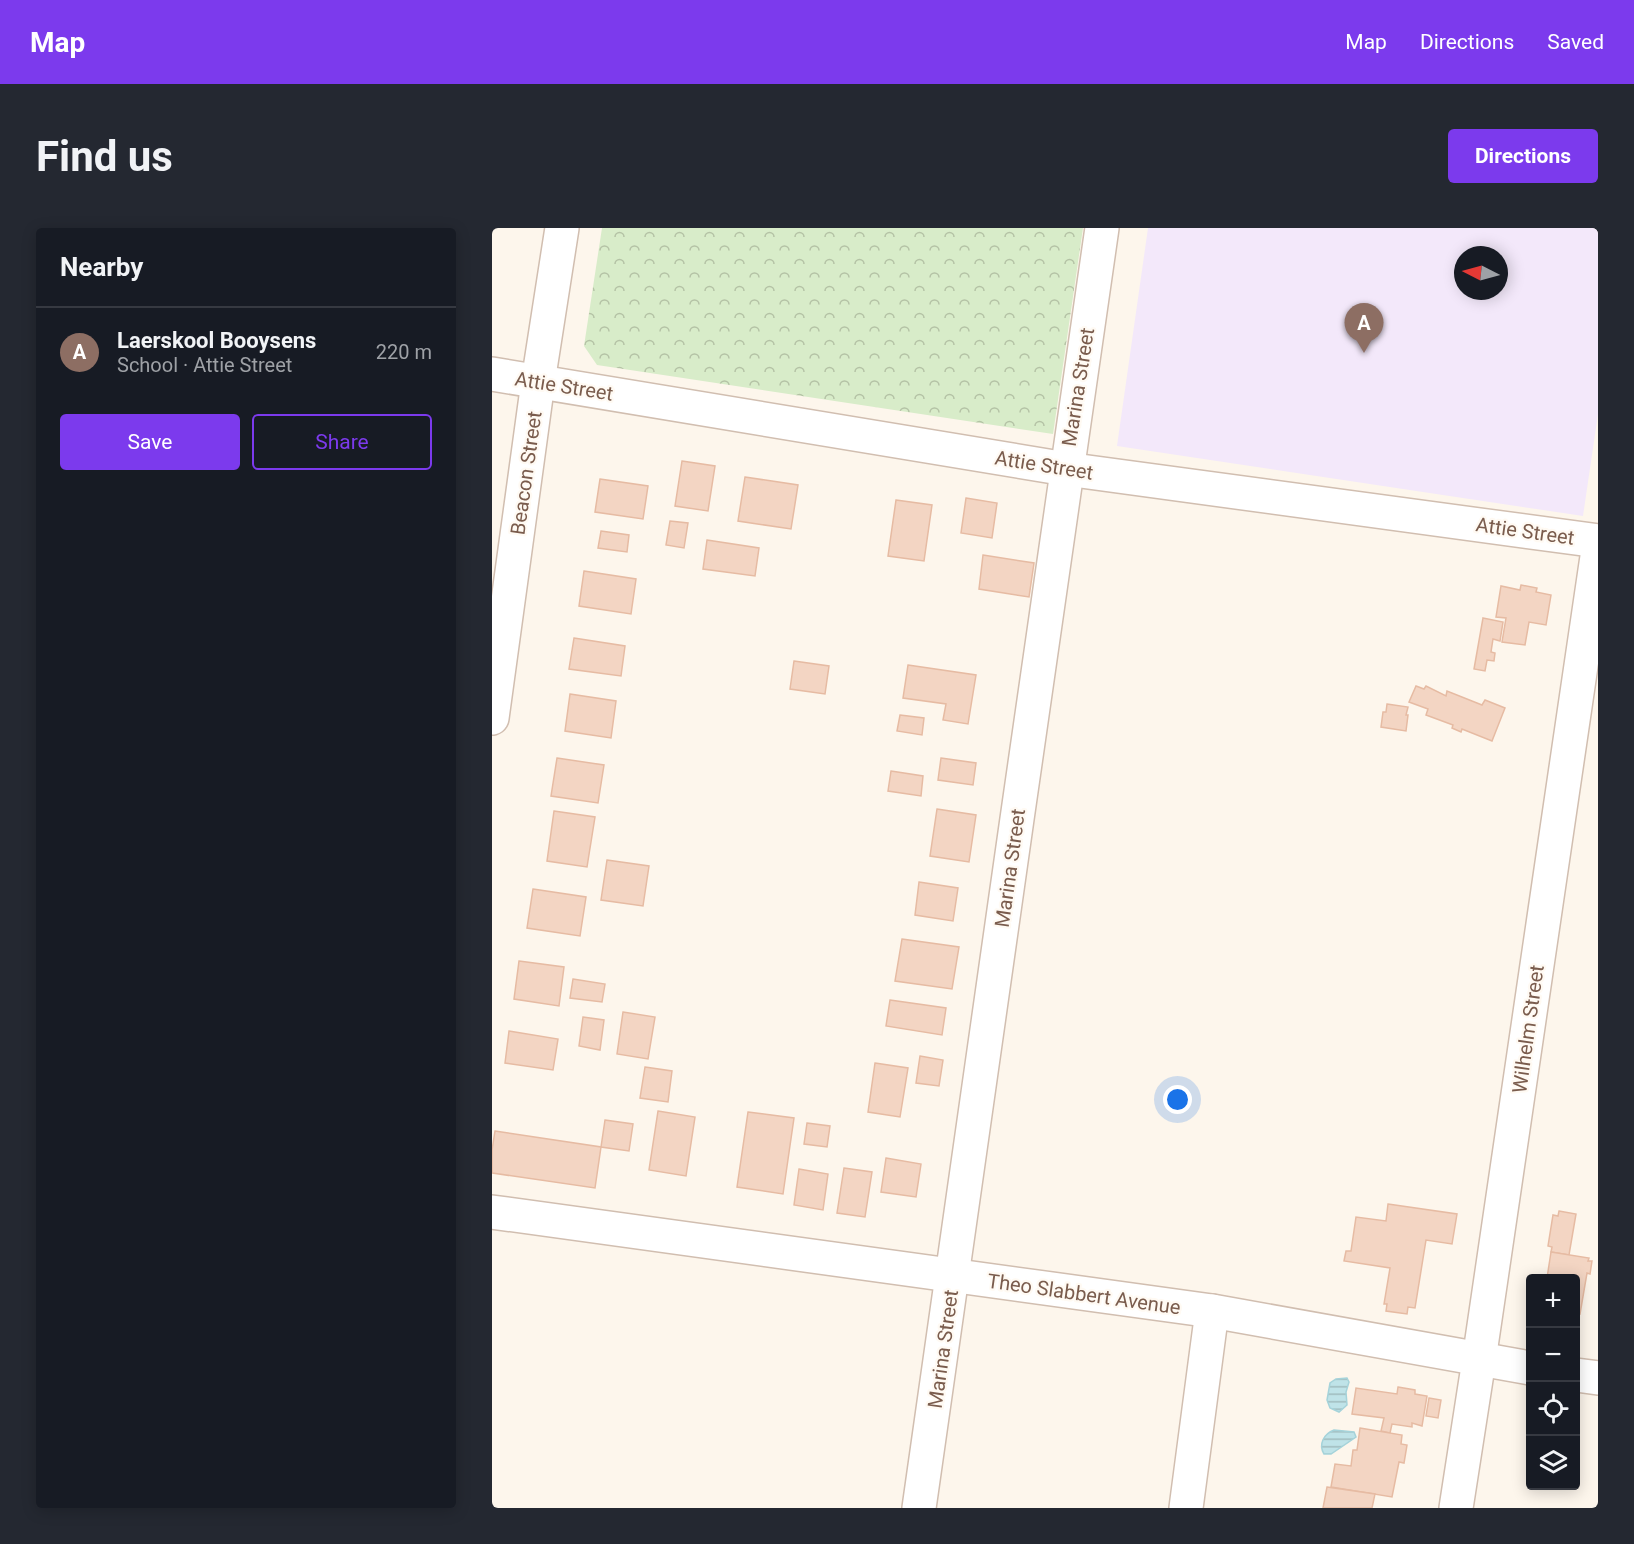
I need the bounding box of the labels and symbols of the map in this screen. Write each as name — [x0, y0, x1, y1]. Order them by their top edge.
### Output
north arrow — [1454, 246, 1508, 300]
pin: A — [1344, 304, 1384, 353]
street label: Marina Street — [1057, 326, 1099, 448]
street label: Attie Street — [513, 366, 615, 406]
street label: Beacon Street — [505, 410, 547, 536]
street label: Attie Street — [993, 445, 1095, 485]
street label: Attie Street — [1474, 512, 1576, 550]
street label: Marina Street — [990, 807, 1030, 929]
street label: Wilhelm Street — [1507, 963, 1549, 1095]
your location — [1163, 1085, 1192, 1114]
street label: Theo Slabbert Avenue — [986, 1269, 1182, 1319]
street label: Marina Street — [923, 1288, 963, 1410]

